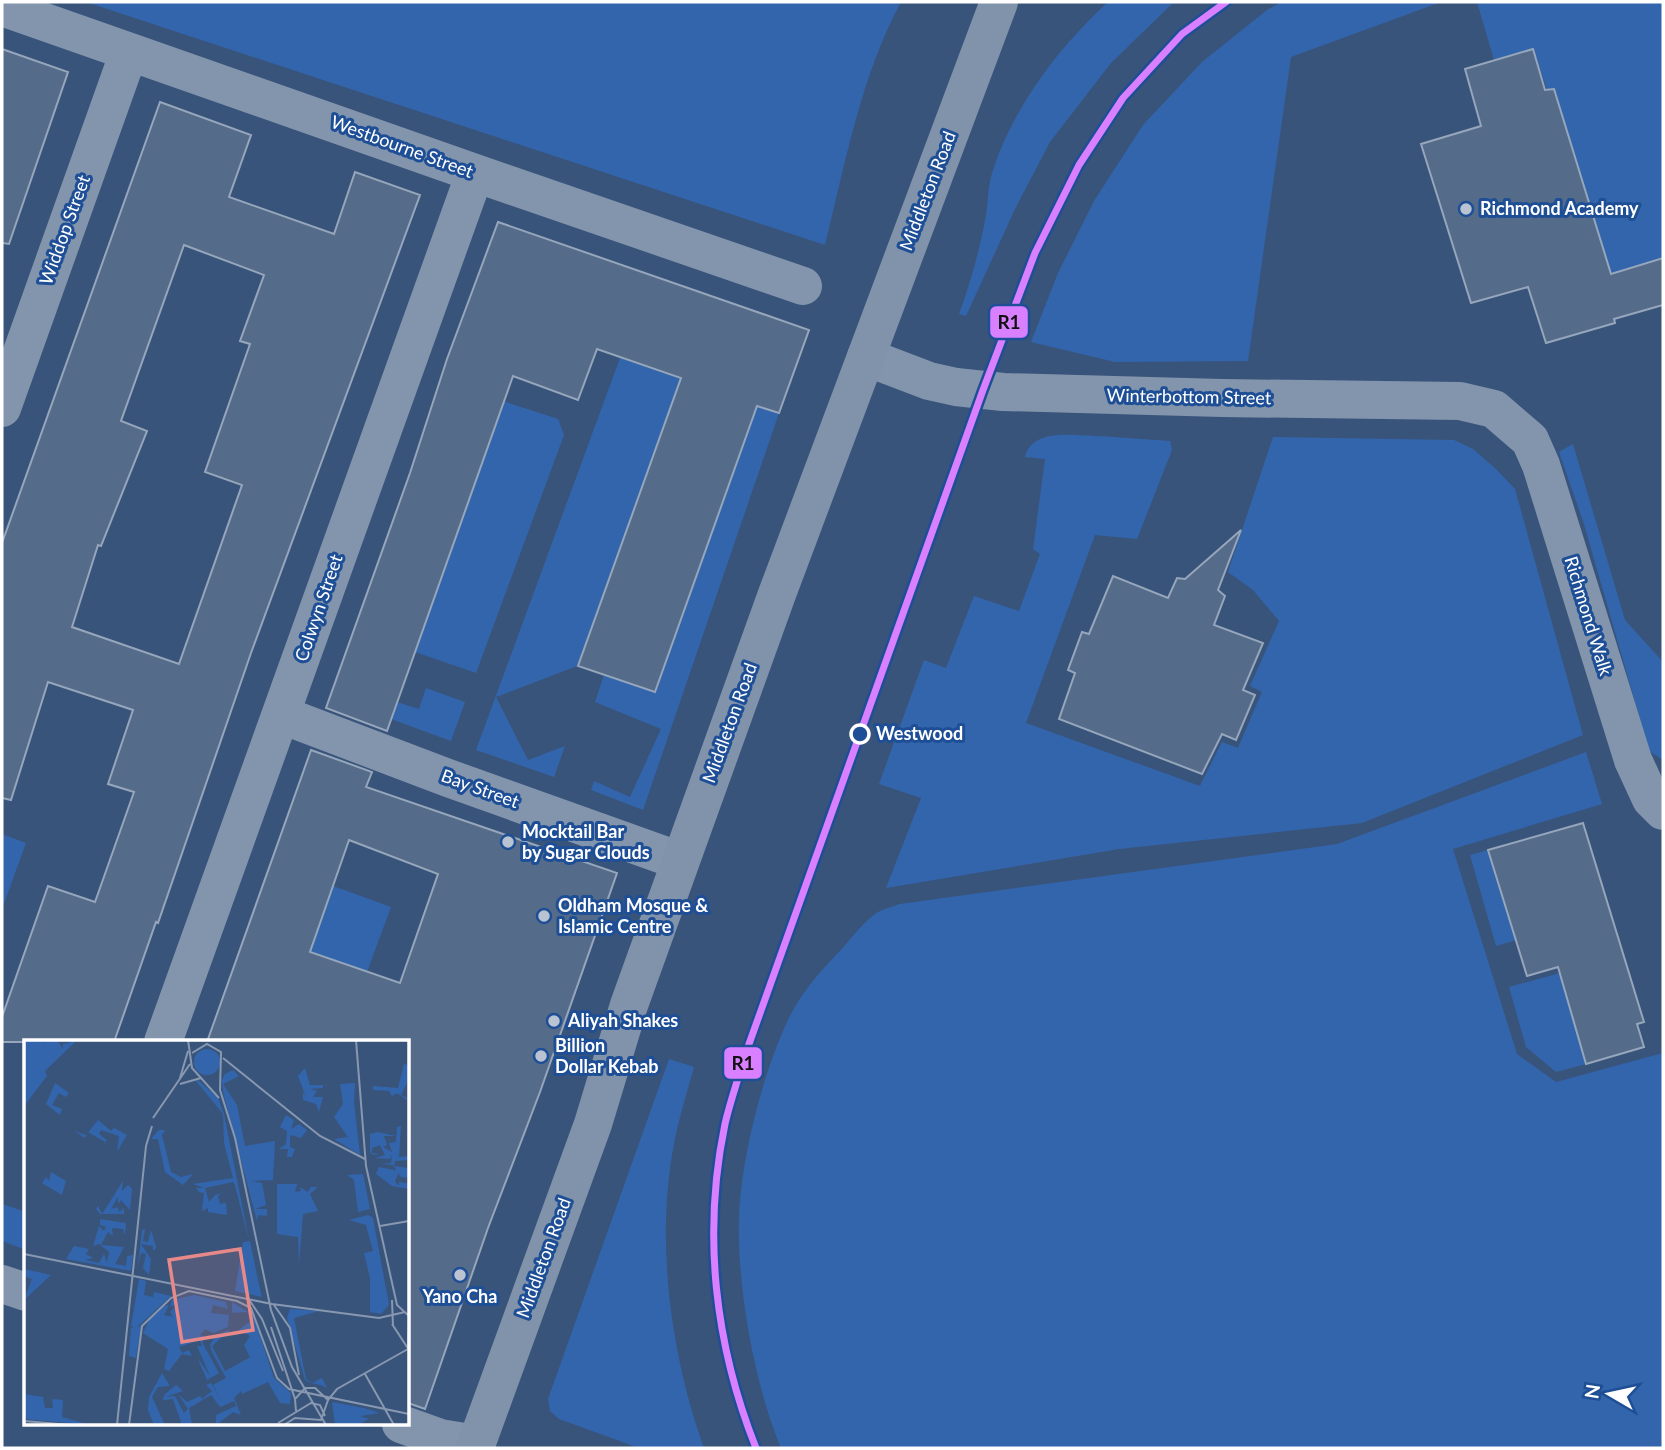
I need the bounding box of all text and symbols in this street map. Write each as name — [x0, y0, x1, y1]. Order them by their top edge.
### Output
street label: Westbourne Street — [328, 110, 477, 182]
street label: Middleton Road — [894, 128, 960, 253]
street label: Widdop Street — [34, 171, 94, 288]
place label: Richmond Academy — [1480, 197, 1639, 219]
marker: Richmond Academy — [1458, 201, 1474, 217]
line badge: R1 — [989, 305, 1029, 339]
text: R1 — [997, 310, 1021, 333]
street label: Winterbottom Street — [1107, 384, 1272, 408]
street label: Colwyn Street — [289, 551, 347, 664]
street label: Richmond Walk — [1560, 553, 1618, 679]
street label: Middleton Road — [697, 660, 761, 786]
place label: Westwood — [876, 722, 963, 744]
marker: Westwood — [850, 724, 870, 744]
street label: Bay Street — [438, 764, 523, 812]
place label: Mocktail Bar by Sugar Clouds — [522, 820, 650, 863]
marker: Mocktail Bar by Sugar Clouds — [500, 834, 516, 850]
place label: Oldham Mosque & Islamic Centre — [558, 894, 708, 937]
marker: Oldham Mosque & Islamic Centre — [536, 908, 552, 924]
place label: Aliyah Shakes — [567, 1009, 678, 1031]
marker: Aliyah Shakes — [546, 1013, 562, 1029]
place label: Billion Dollar Kebab — [555, 1034, 659, 1077]
inset map — [24, 1040, 410, 1426]
line badge: R1 — [723, 1046, 763, 1080]
marker: Billion Dollar Kebab — [533, 1048, 549, 1064]
text: R1 — [731, 1051, 755, 1074]
street label: Middleton Road — [511, 1195, 575, 1321]
marker: Yano Cha — [452, 1267, 468, 1283]
place label: Yano Cha — [422, 1285, 497, 1307]
north arrow — [1574, 1359, 1644, 1429]
text: N — [1579, 1382, 1604, 1400]

